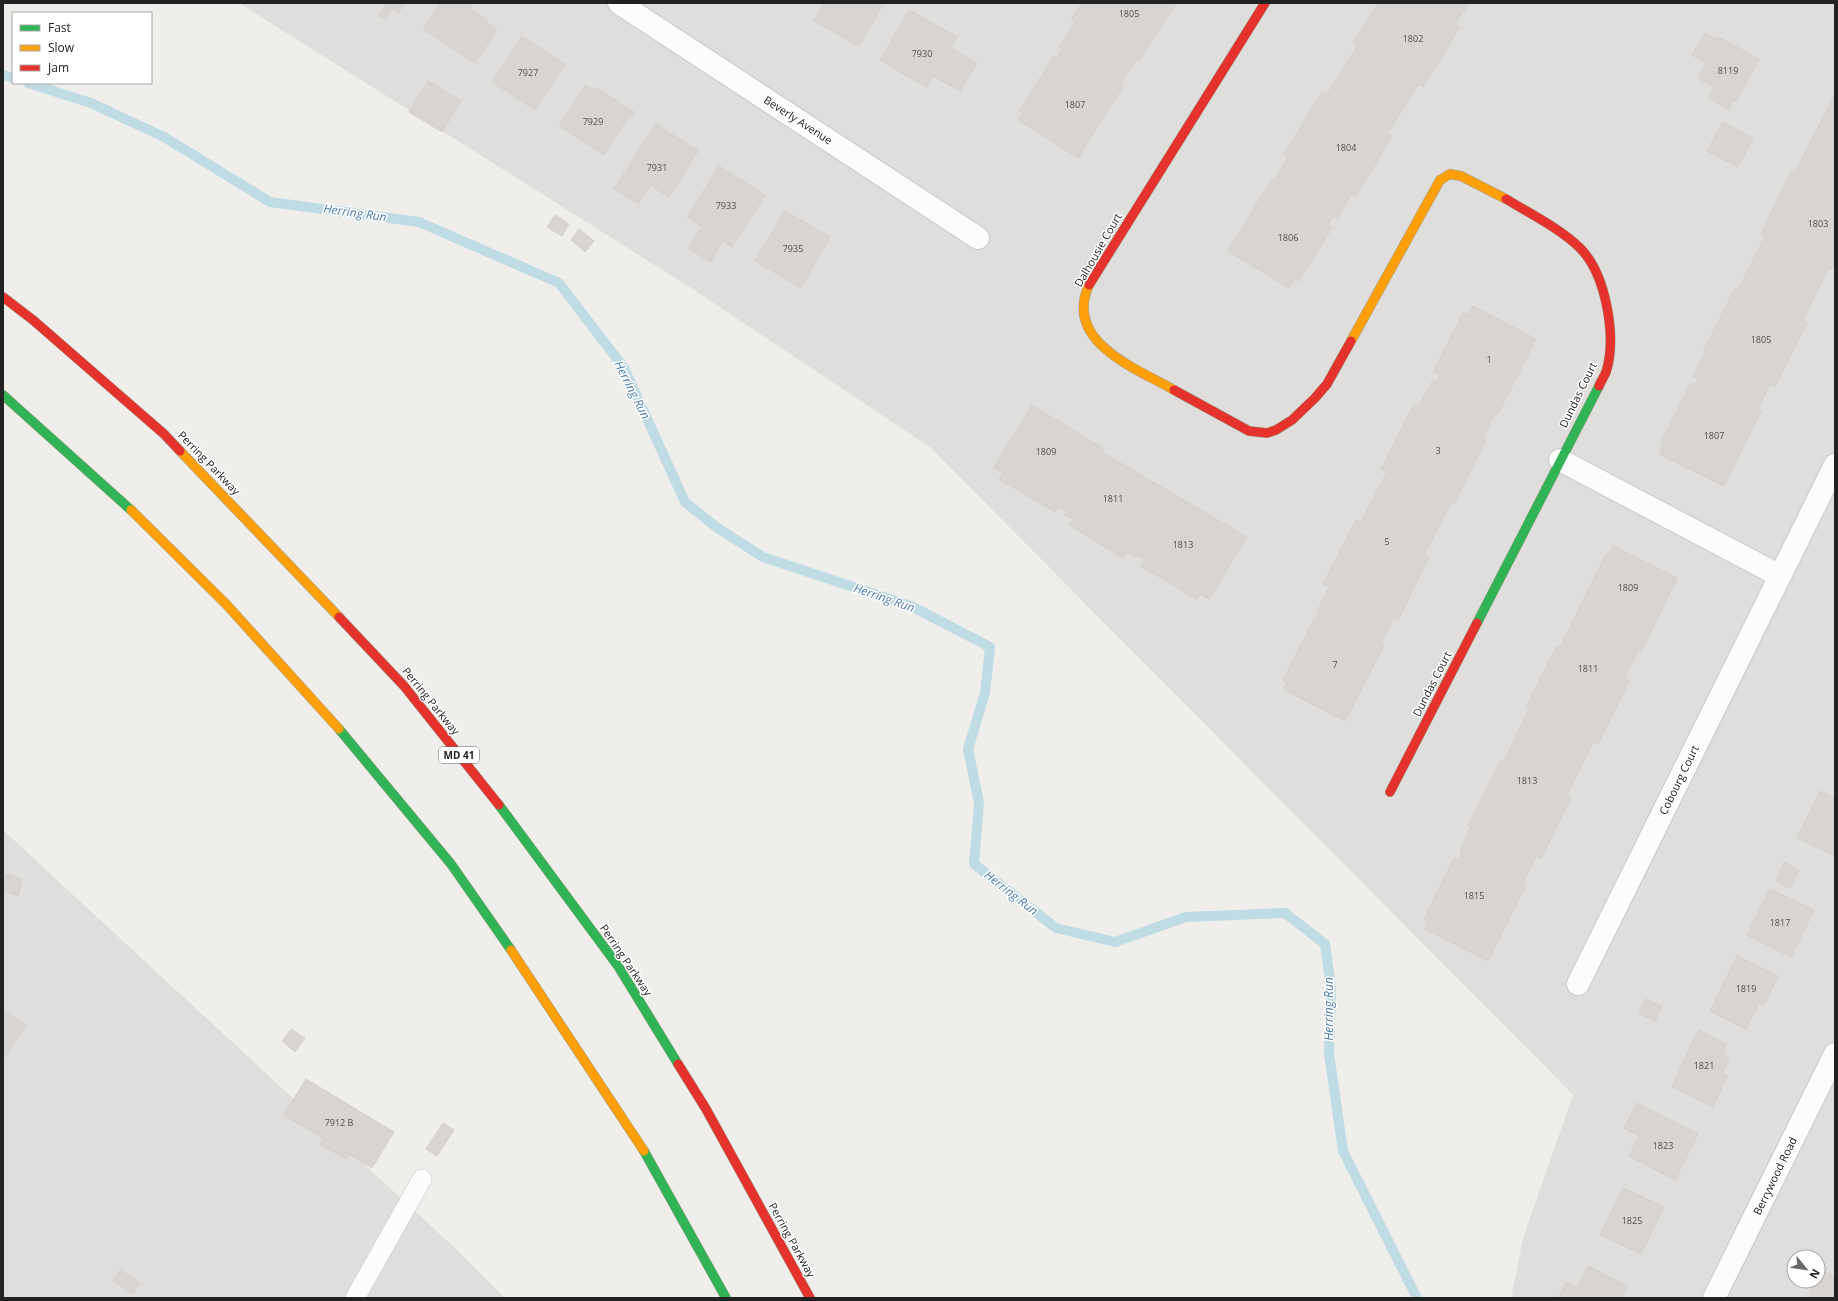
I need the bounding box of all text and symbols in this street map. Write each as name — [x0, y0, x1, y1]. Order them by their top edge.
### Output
house number: 1805 — [1119, 7, 1139, 20]
legend — [12, 12, 152, 84]
text: Fast — [48, 19, 71, 36]
house number: 1802 — [1403, 32, 1423, 45]
text: Slow — [48, 39, 75, 56]
house number: 7930 — [912, 47, 932, 60]
text: Jam — [47, 59, 69, 76]
house number: 8119 — [1718, 64, 1738, 77]
house number: 7927 — [518, 66, 538, 79]
street label: Beverly Avenue — [761, 92, 835, 147]
house number: 1807 — [1065, 98, 1085, 111]
house number: 7929 — [583, 115, 603, 128]
house number: 1804 — [1336, 141, 1356, 154]
house number: 7931 — [647, 161, 667, 174]
house number: 7933 — [716, 199, 736, 212]
water label: Herring Run — [322, 200, 388, 225]
street label: Dalhousie Court — [1070, 210, 1125, 289]
house number: 1803 — [1808, 217, 1828, 230]
house number: 1806 — [1278, 231, 1298, 244]
house number: 7935 — [783, 242, 803, 255]
house number: 1805 — [1751, 333, 1771, 346]
house number: 1 — [1486, 353, 1492, 366]
water label: Herring Run — [610, 358, 654, 422]
street label: Dundas Court — [1555, 359, 1600, 430]
street label: Perring Parkway — [175, 427, 244, 498]
house number: 1807 — [1704, 429, 1724, 442]
house number: 3 — [1435, 444, 1441, 457]
house number: 1809 — [1036, 445, 1056, 458]
house number: 1811 — [1103, 492, 1123, 505]
house number: 5 — [1384, 535, 1390, 548]
house number: 1813 — [1173, 538, 1193, 551]
water label: Herring Run — [851, 579, 917, 616]
house number: 1809 — [1618, 581, 1638, 594]
street label: Dundas Court — [1409, 649, 1454, 719]
house number: 7 — [1332, 658, 1338, 671]
house number: 1811 — [1578, 662, 1598, 675]
street label: Perring Parkway — [399, 664, 464, 738]
street label: Cobourg Court — [1655, 742, 1702, 817]
road number: MD 41 — [439, 747, 479, 763]
house number: 1813 — [1517, 774, 1537, 787]
water label: Herring Run — [981, 866, 1042, 919]
house number: 1815 — [1464, 889, 1484, 902]
house number: 1817 — [1770, 916, 1790, 929]
street label: Perring Parkway — [597, 921, 656, 999]
water label: Herring Run — [1320, 977, 1337, 1041]
house number: 1819 — [1736, 982, 1756, 995]
house number: 1821 — [1694, 1059, 1714, 1072]
house number: 7912 B — [325, 1116, 354, 1129]
street label: Berrywood Road — [1749, 1134, 1800, 1217]
house number: 1823 — [1653, 1139, 1673, 1152]
street label: Perring Parkway — [766, 1200, 819, 1280]
house number: 1825 — [1622, 1214, 1642, 1227]
north arrow — [1786, 1249, 1826, 1289]
text: N — [1806, 1267, 1824, 1282]

